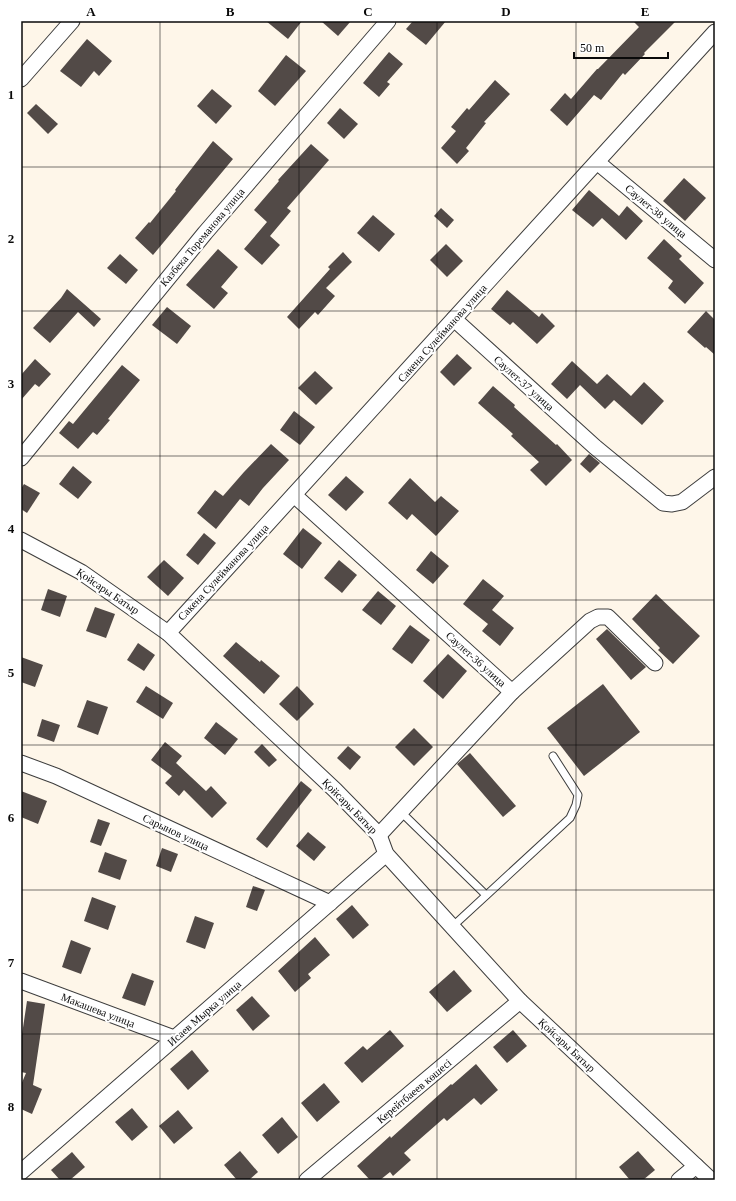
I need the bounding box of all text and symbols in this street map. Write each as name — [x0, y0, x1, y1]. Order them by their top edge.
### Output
text: A — [86, 4, 96, 19]
text: B — [226, 4, 235, 19]
text: C — [363, 4, 373, 19]
text: D — [501, 4, 511, 19]
text: E — [641, 4, 649, 19]
scale bar — [574, 34, 668, 60]
text: 50 m — [580, 41, 605, 55]
text: 1 — [8, 87, 14, 102]
street label: Саулет-38 улица — [623, 182, 689, 240]
street label: Казбека Тореманова улица — [157, 185, 247, 288]
text: 2 — [8, 231, 14, 246]
street label: Сакена Сулейманова улица — [395, 282, 489, 384]
street label: Саулет-37 улица — [492, 353, 556, 413]
text: 3 — [8, 376, 15, 391]
text: 4 — [8, 521, 15, 536]
street label: Сакена Сулейманова улица — [175, 521, 271, 623]
street label: Қойсары Батыр — [74, 566, 142, 617]
street label: Саулет-36 улица — [444, 629, 508, 689]
text: 5 — [8, 665, 15, 680]
street label: Қойсары Батыр — [320, 776, 380, 836]
text: 6 — [8, 810, 15, 825]
street label: Сарынов улица — [141, 811, 211, 853]
text: 7 — [8, 955, 15, 970]
street label: Исаев Мырка улица — [165, 978, 243, 1048]
street label: Макашева улица — [59, 990, 137, 1030]
street label: Қойсары Батыр — [536, 1016, 598, 1075]
street label: Керейтбаеев көшесі — [374, 1056, 454, 1126]
text: 8 — [8, 1099, 15, 1114]

